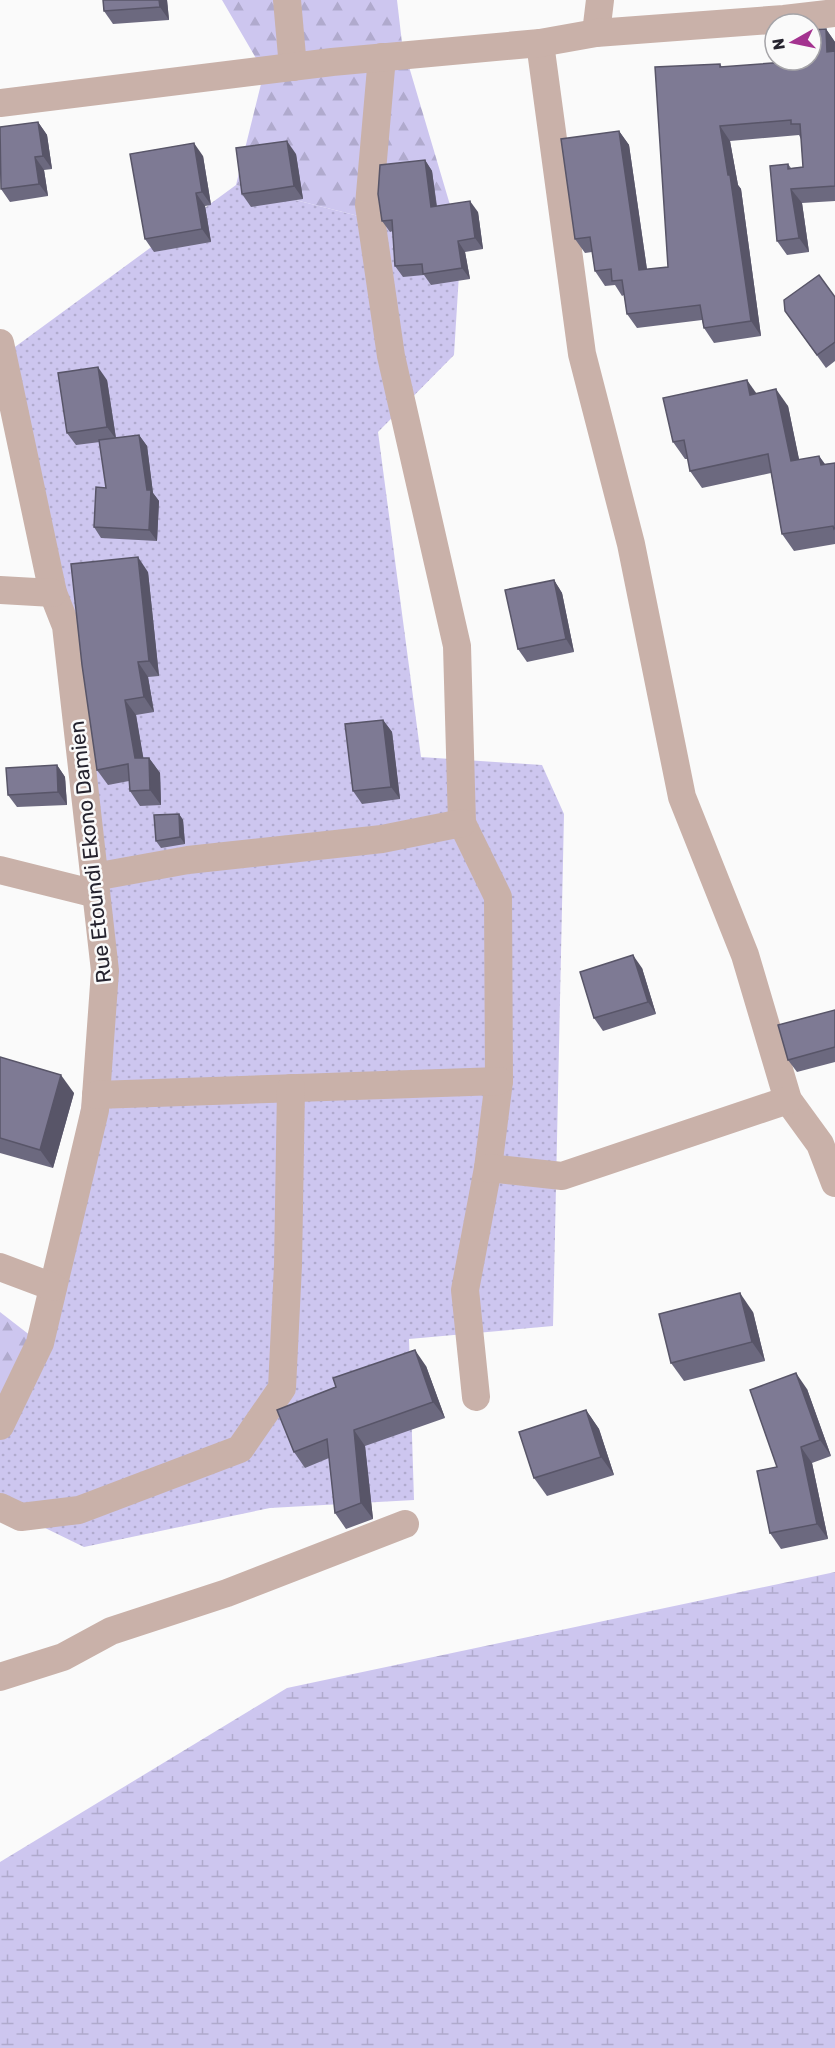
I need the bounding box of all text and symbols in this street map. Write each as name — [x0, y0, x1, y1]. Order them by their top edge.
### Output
north arrow — [763, 12, 823, 72]
text: N — [768, 37, 789, 51]
street label: Rue Etoundi Ekono Damien — [64, 720, 116, 984]

